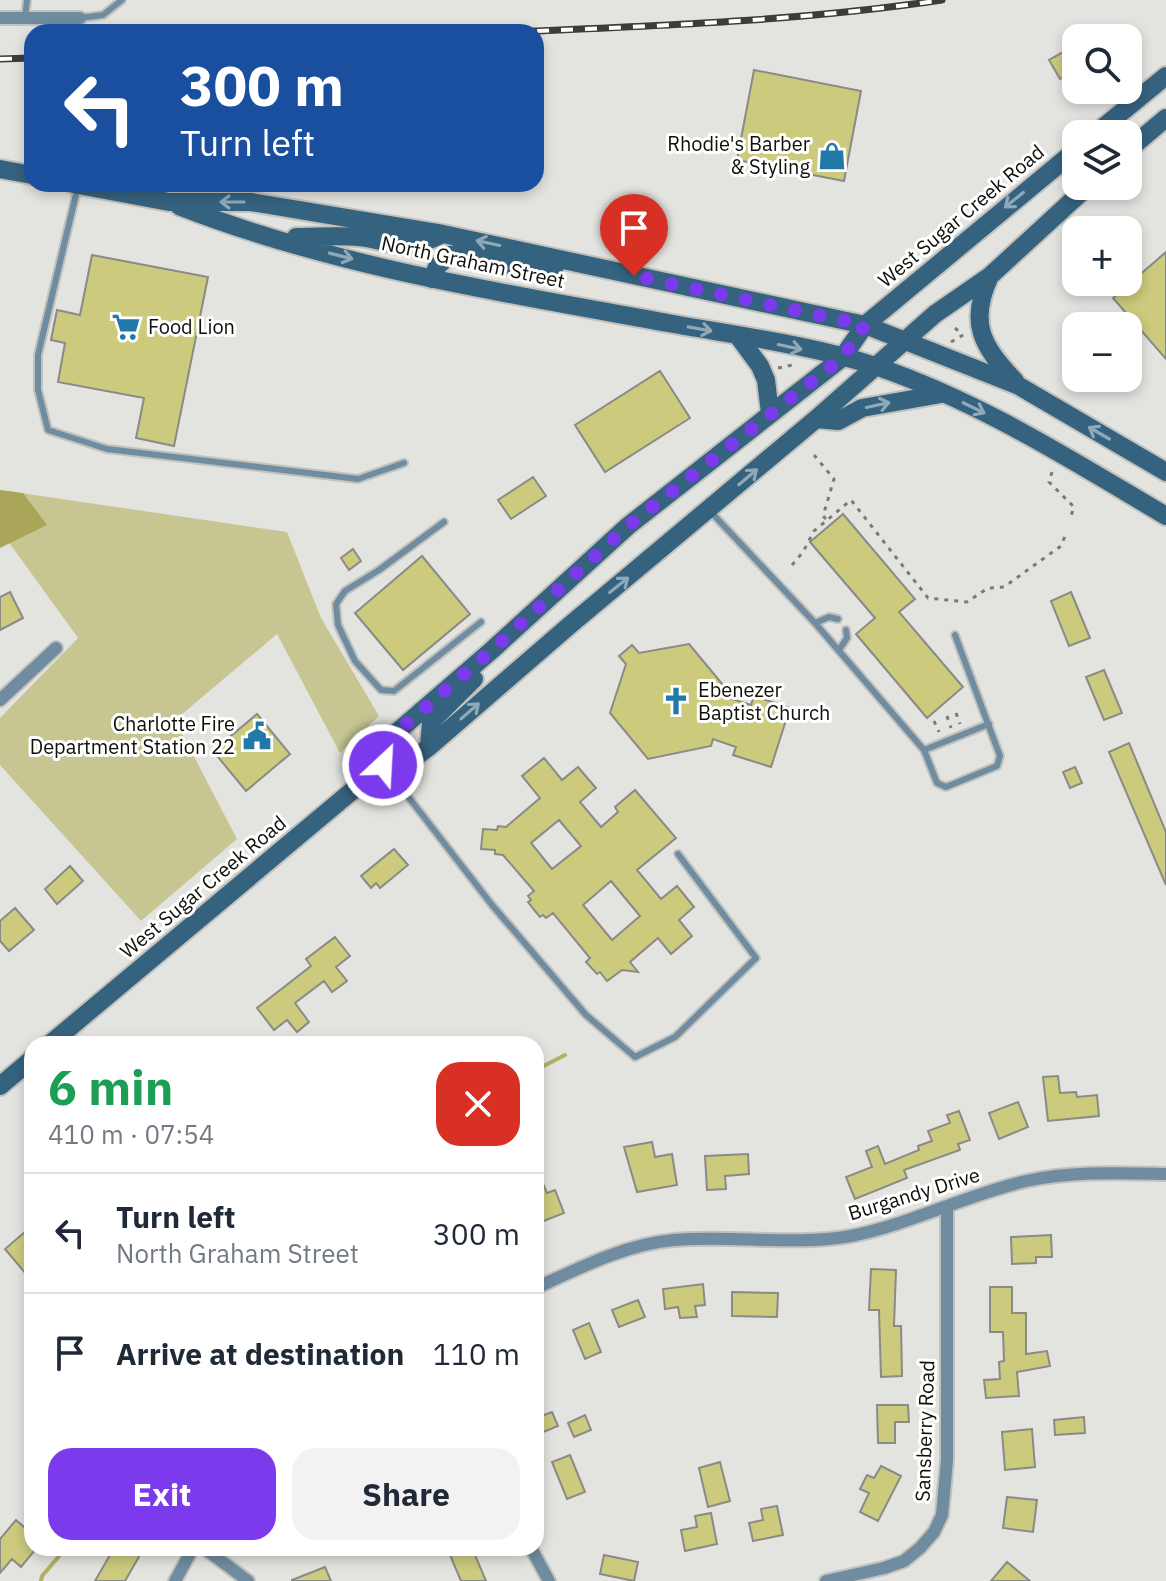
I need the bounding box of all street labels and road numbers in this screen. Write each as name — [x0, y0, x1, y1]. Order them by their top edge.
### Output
street label: West Sugar Creek Road — [872, 138, 1049, 293]
street label: North Graham Street — [379, 229, 567, 294]
street label: West Sugar Creek Road — [114, 809, 291, 964]
street label: Burgandy Drive — [845, 1161, 983, 1226]
street label: Sansberry Road — [909, 1360, 940, 1502]

